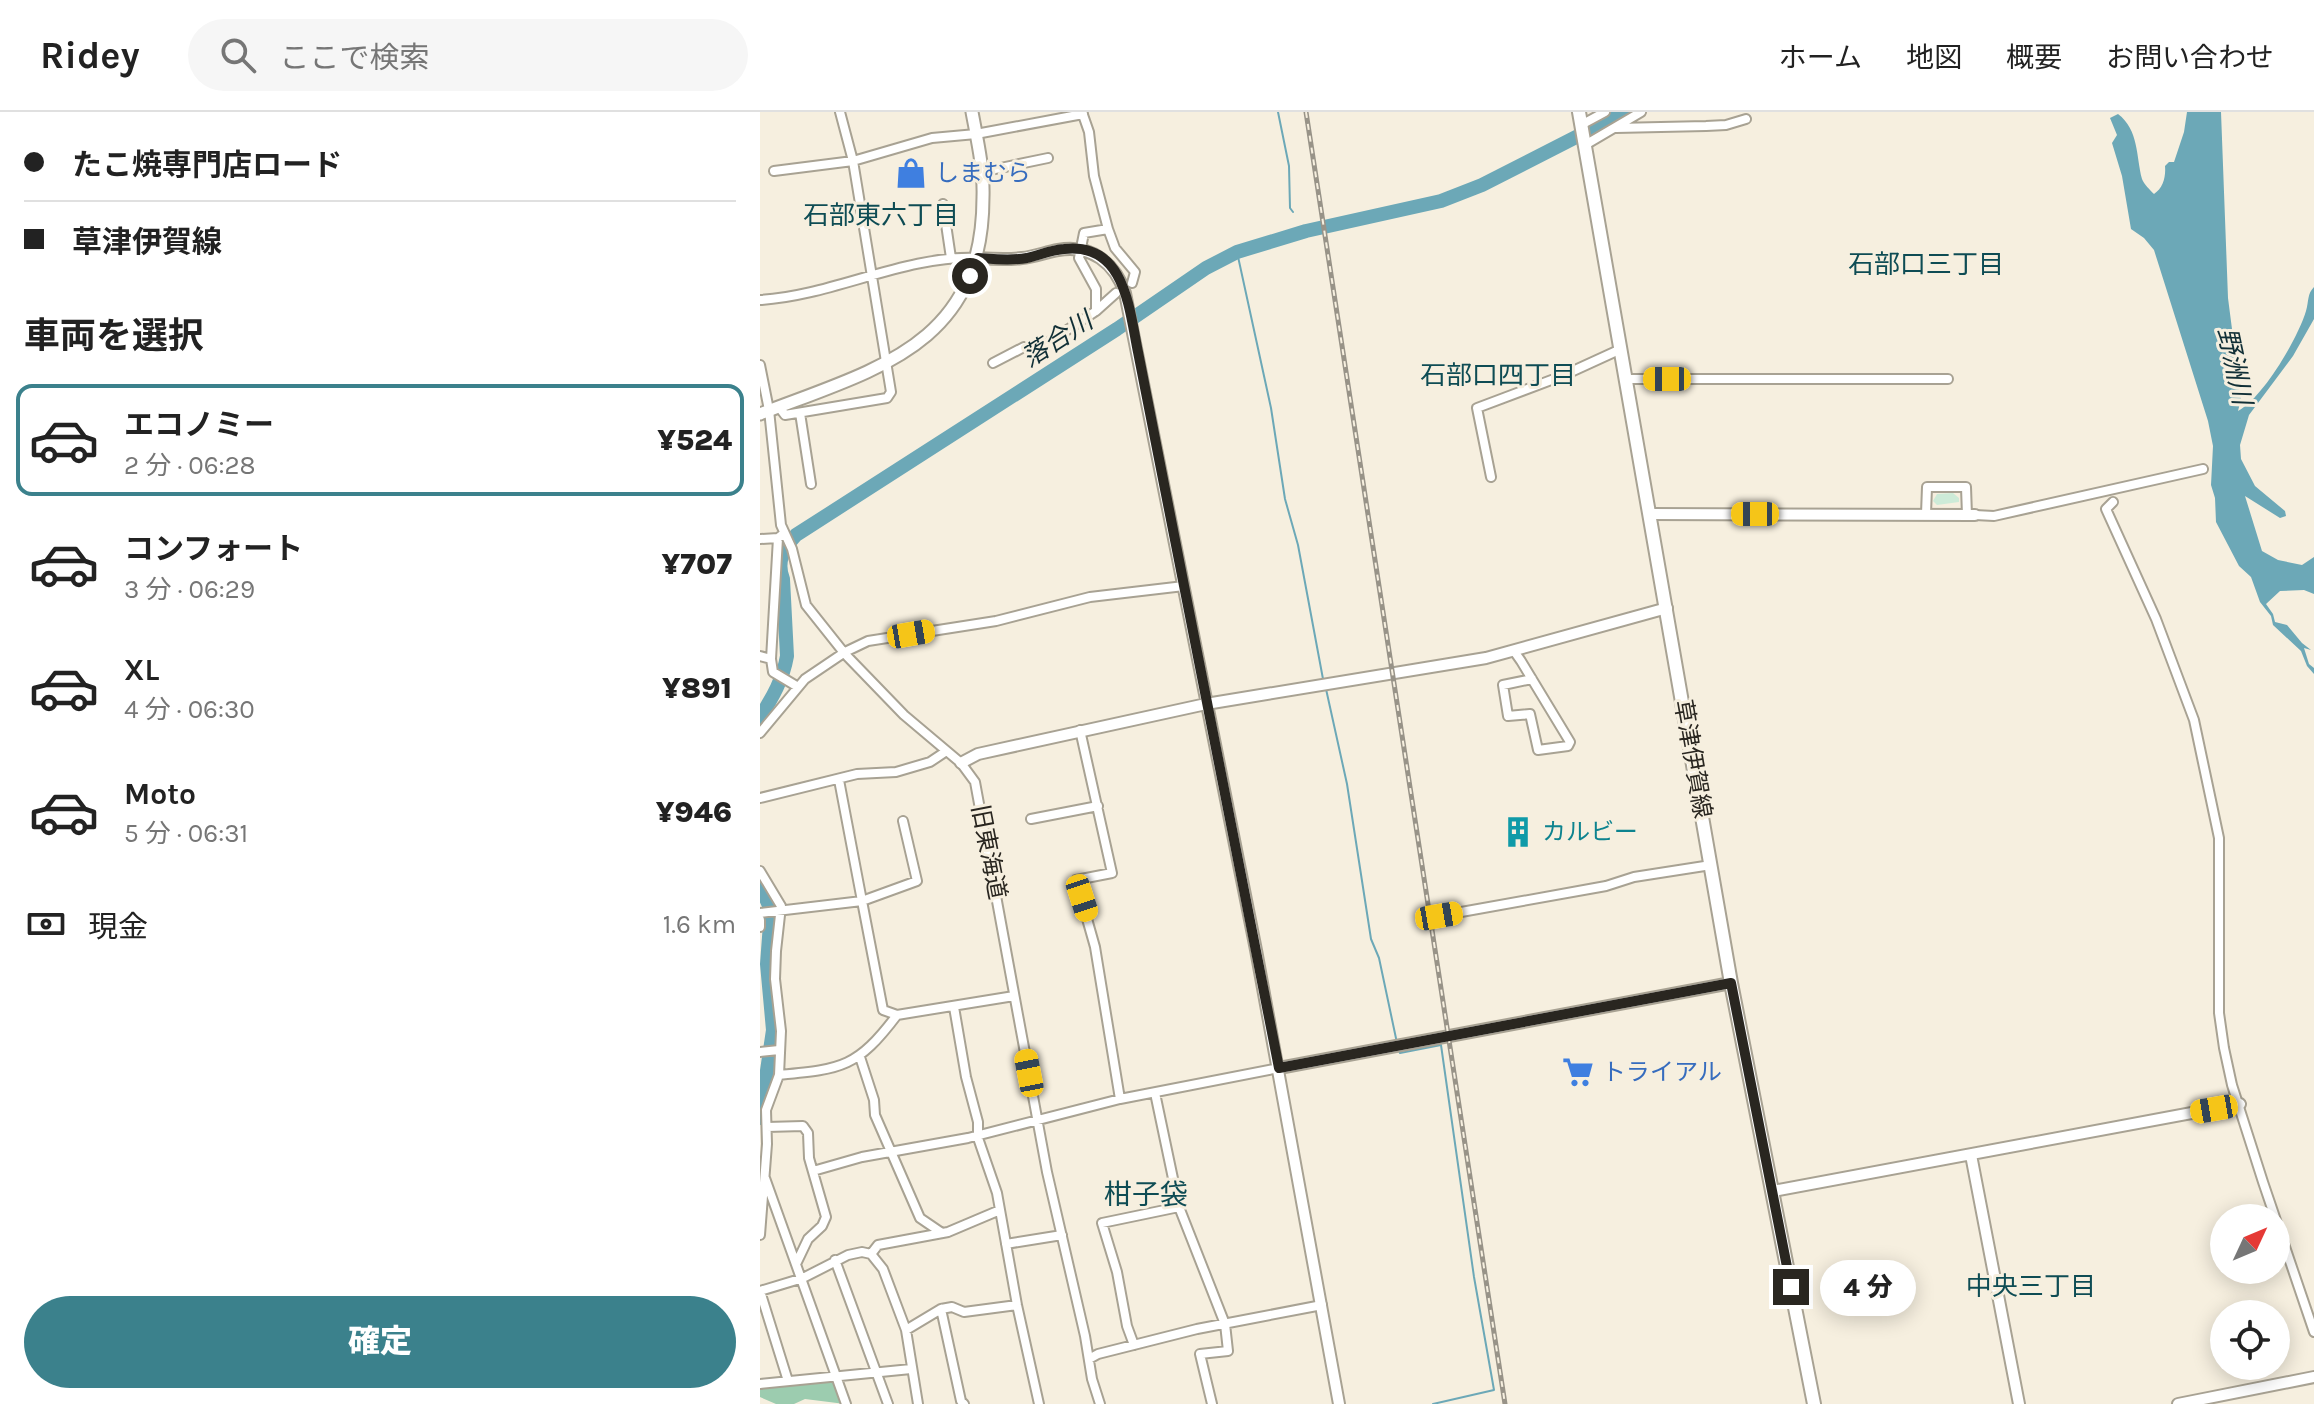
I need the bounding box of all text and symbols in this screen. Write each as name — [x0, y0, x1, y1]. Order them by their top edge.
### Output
search box — [188, 19, 748, 91]
text: Ridey — [40, 33, 140, 78]
icon: search — [216, 33, 260, 77]
text: ここで検索 — [280, 40, 430, 76]
text: ホーム — [1779, 41, 1862, 74]
text: 地図 — [1906, 41, 1962, 74]
text: 概要 — [2006, 41, 2062, 74]
text: お問い合わせ — [2106, 41, 2274, 74]
text: たこ焼専門店ロード — [72, 147, 342, 183]
shop icon: しまむら — [894, 156, 928, 190]
place label: しまむら — [935, 159, 1031, 187]
district label: 石部東六丁目 — [803, 200, 959, 231]
text: 草津伊賀線 — [72, 224, 222, 260]
district label: 石部口三丁目 — [1848, 249, 2004, 280]
route start — [952, 258, 988, 294]
water label: 落合川 — [1016, 304, 1101, 374]
text: 車両を選択 — [24, 315, 204, 357]
water label: 野洲川 — [2211, 325, 2258, 410]
district label: 石部口四丁目 — [1420, 360, 1576, 391]
car — [1643, 367, 1691, 391]
icon: car — [28, 404, 100, 476]
text: エコノミー — [124, 407, 274, 443]
text: ¥524 — [657, 422, 732, 458]
text: 2 分 · 06:28 — [124, 450, 256, 481]
car — [1731, 502, 1779, 526]
icon: car — [28, 528, 100, 600]
text: コンフォート — [124, 531, 303, 567]
text: ¥707 — [661, 546, 732, 582]
text: 3 分 · 06:29 — [124, 574, 255, 605]
car — [885, 618, 937, 650]
icon: car — [28, 652, 100, 724]
text: XL — [124, 652, 159, 688]
text: ¥891 — [662, 670, 732, 706]
text: 4 分 · 06:30 — [124, 694, 255, 725]
street label: 草津伊賀線 — [1669, 697, 1717, 821]
icon: car — [28, 776, 100, 848]
text: Moto — [124, 776, 196, 812]
text: ¥946 — [656, 794, 732, 830]
street label: 旧東海道 — [966, 802, 1012, 902]
building icon: カルビー — [1501, 815, 1535, 849]
text: 5 分 · 06:31 — [124, 818, 248, 849]
place label: カルビー — [1542, 818, 1638, 846]
car — [1063, 871, 1101, 925]
car — [1413, 900, 1465, 932]
icon: cash — [24, 902, 68, 946]
text: 現金 — [88, 909, 148, 945]
text: 1.6 km — [663, 909, 736, 940]
car — [1013, 1047, 1045, 1099]
supermarket icon: トライアル — [1561, 1055, 1595, 1089]
place label: トライアル — [1602, 1058, 1722, 1086]
car — [2188, 1093, 2240, 1125]
district label: 柑子袋 — [1104, 1178, 1188, 1211]
north arrow — [2210, 1204, 2290, 1284]
map controls — [2210, 1204, 2290, 1380]
callout: 4 分 — [1819, 1259, 1915, 1315]
route end — [1773, 1269, 1809, 1305]
district label: 中央三丁目 — [1966, 1271, 2096, 1302]
text: 4 分 — [1843, 1272, 1893, 1303]
button: 確定 — [24, 1296, 736, 1388]
button: locate — [2210, 1300, 2290, 1380]

